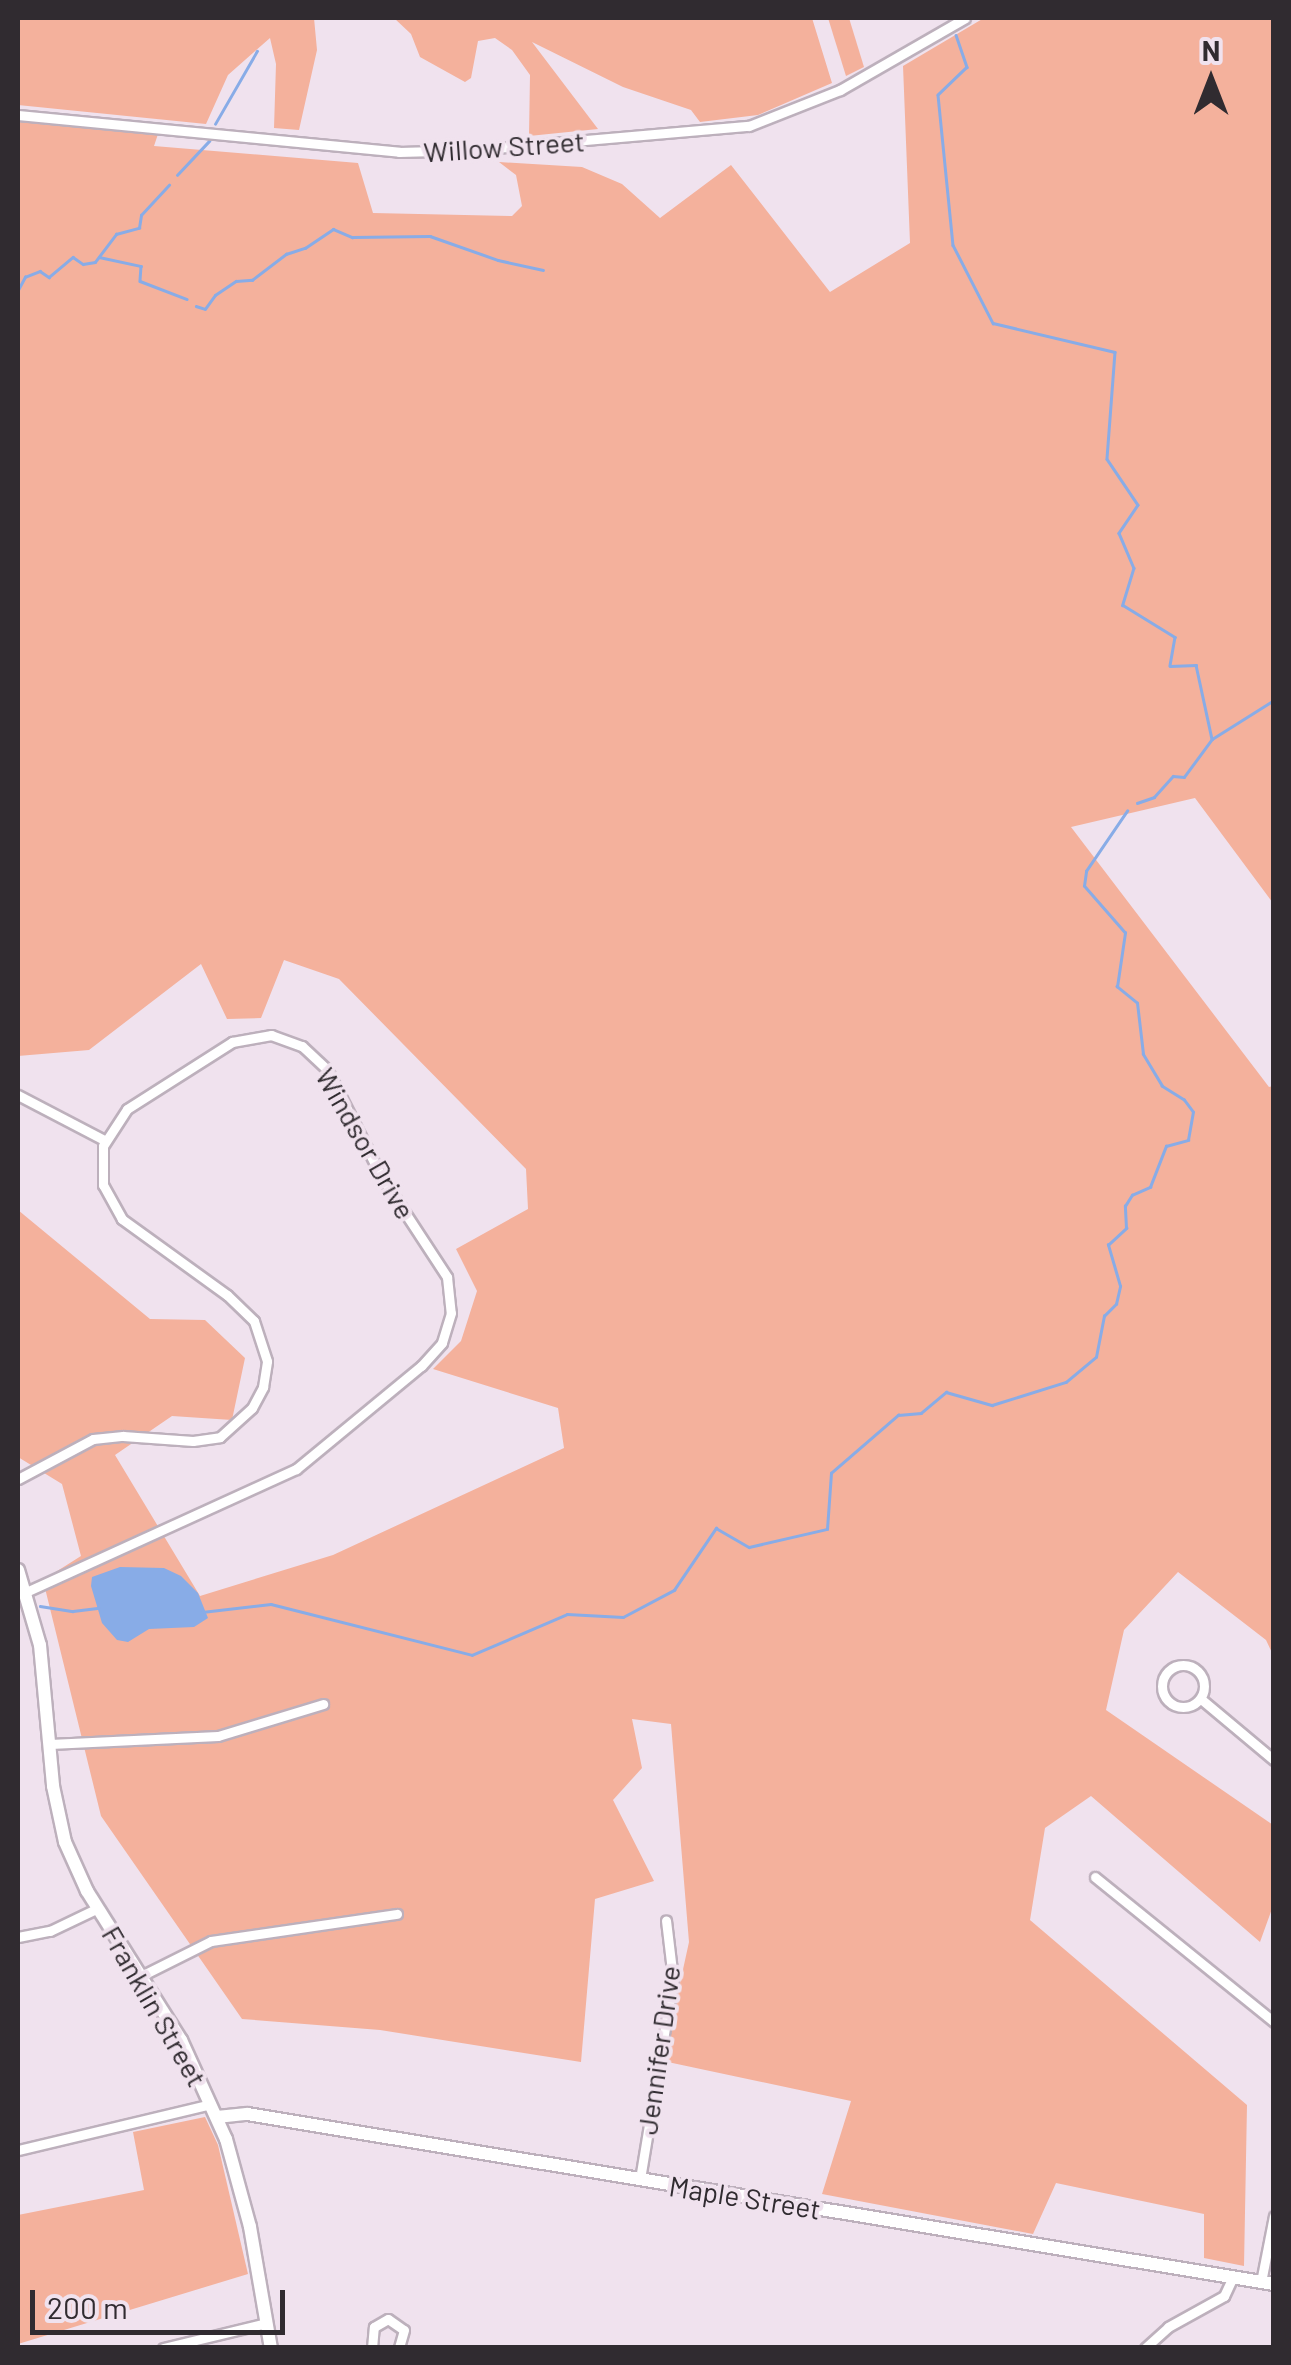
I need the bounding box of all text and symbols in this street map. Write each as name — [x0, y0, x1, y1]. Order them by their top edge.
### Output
north arrow — [1161, 30, 1261, 130]
text: N — [1202, 33, 1220, 67]
street label: Willow Street — [422, 124, 586, 168]
street label: Windsor Drive — [309, 1062, 423, 1224]
street label: Franklin Street — [95, 1920, 215, 2092]
street label: Jennifer Drive — [630, 1963, 686, 2137]
street label: Maple Street — [667, 2168, 823, 2226]
scale bar — [35, 2270, 290, 2332]
text: 200 m — [47, 2289, 128, 2325]

